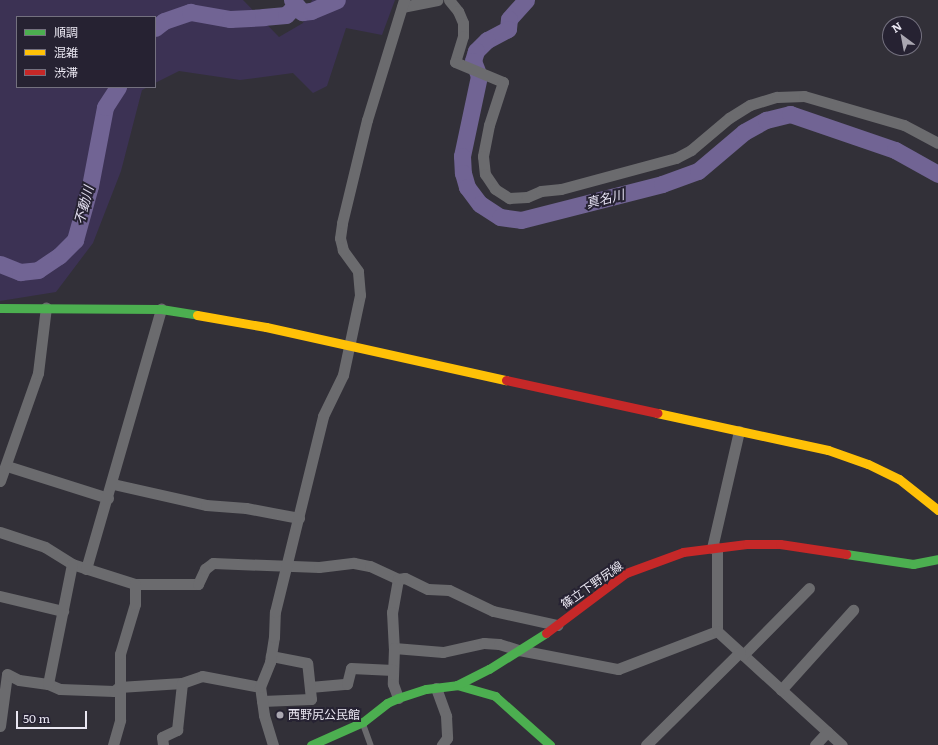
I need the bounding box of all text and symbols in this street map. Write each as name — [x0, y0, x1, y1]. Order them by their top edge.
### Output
legend — [16, 16, 156, 88]
north arrow — [882, 16, 922, 56]
text: N — [888, 17, 904, 36]
text: 順調 — [54, 23, 78, 41]
text: 混雑 — [54, 43, 78, 61]
text: 渋滞 — [54, 63, 78, 81]
water label: 不動川 — [71, 184, 97, 226]
water label: 真名川 — [584, 187, 626, 211]
street label: 篠立下野尻線 — [558, 558, 626, 612]
scale bar — [18, 703, 89, 729]
place label: 西野尻公民館 — [288, 708, 360, 722]
text: 50 m — [23, 709, 50, 727]
marker: 西野尻公民館 — [275, 710, 285, 720]

